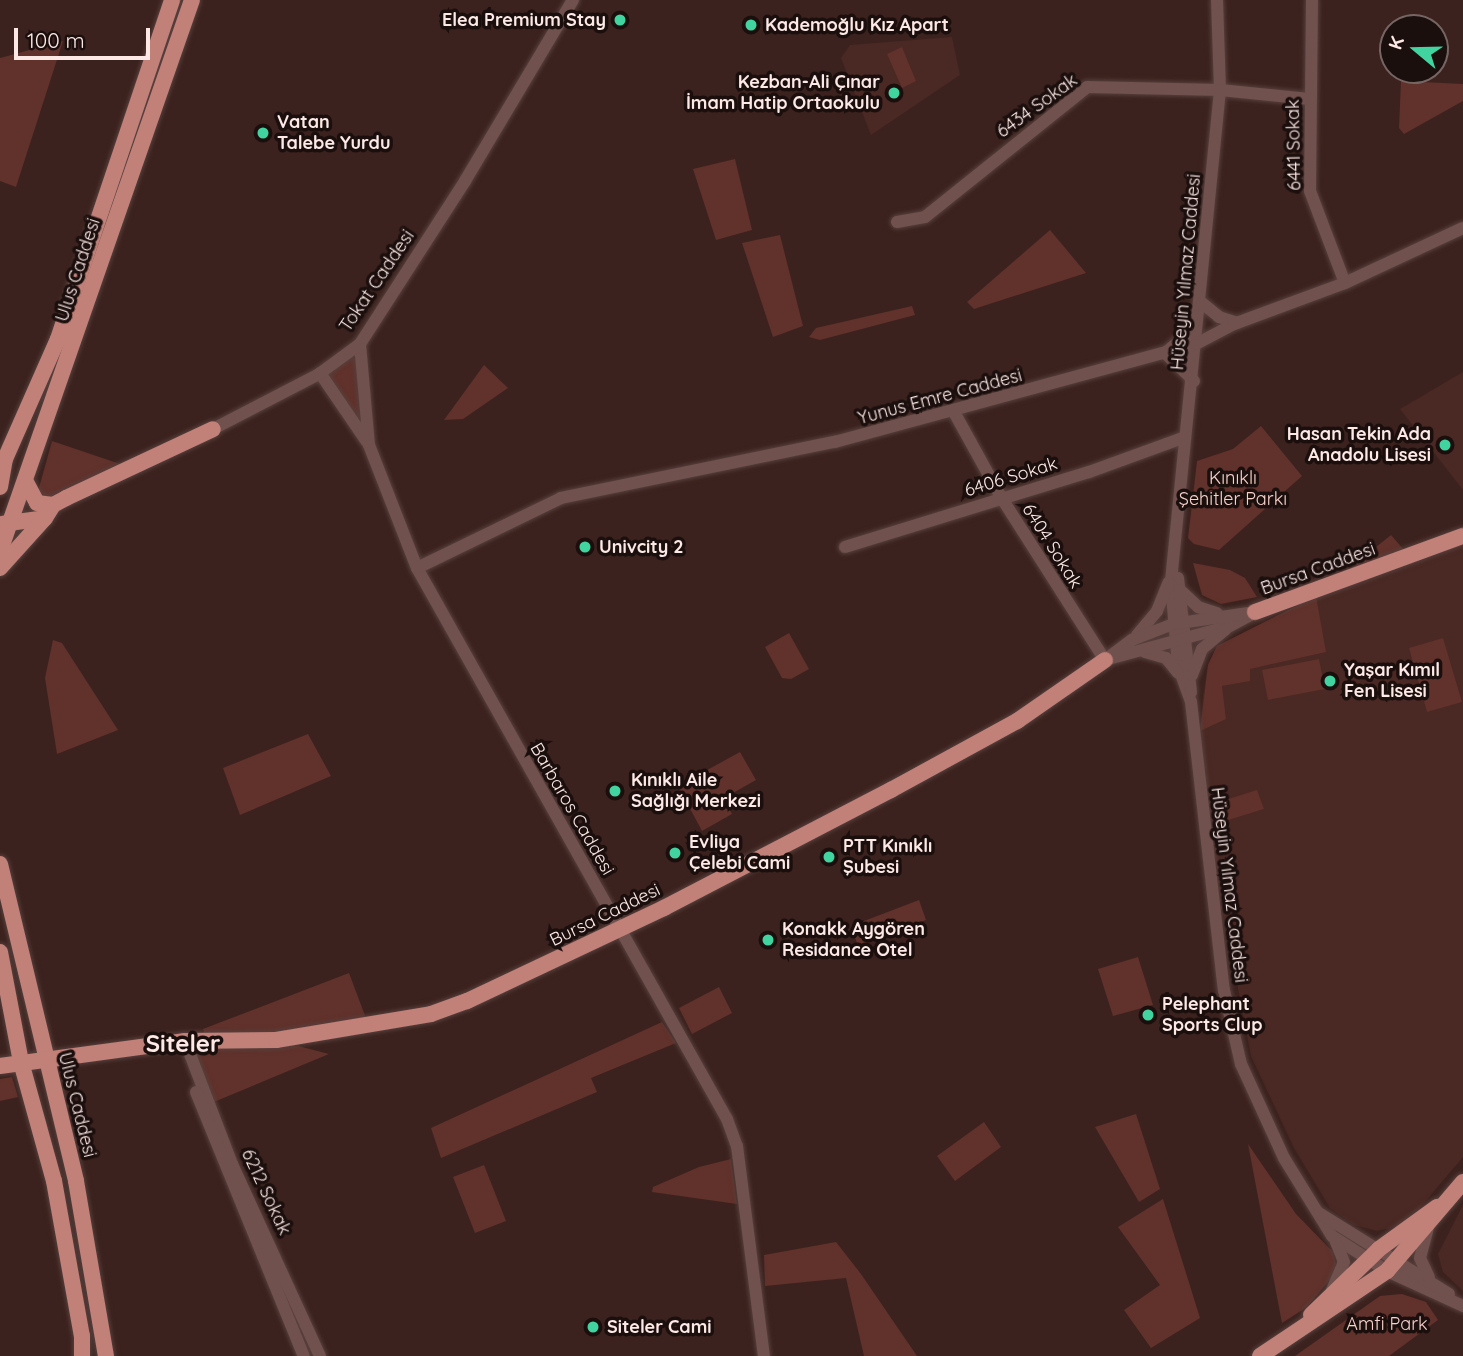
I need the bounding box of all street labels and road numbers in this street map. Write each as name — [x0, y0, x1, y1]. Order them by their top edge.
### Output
street label: 6434 Sokak — [992, 70, 1082, 142]
street label: 6441 Sokak — [1282, 99, 1306, 191]
street label: Hüseyin Yılmaz Caddesi — [1167, 173, 1205, 371]
street label: Ulus Caddesi — [51, 216, 105, 324]
street label: Tokat Caddesi — [335, 226, 419, 336]
street label: Yunus Emre Caddesi — [856, 365, 1024, 429]
street label: 6406 Sokak — [962, 453, 1060, 501]
street label: 6404 Sokak — [1018, 500, 1086, 592]
street label: Bursa Caddesi — [1258, 538, 1378, 600]
street label: Barbaros Caddesi — [525, 739, 619, 879]
street label: Hüseyin Yılmaz Caddesi — [1206, 786, 1252, 984]
street label: Bursa Caddesi — [546, 879, 664, 951]
street label: Ulus Caddesi — [54, 1050, 100, 1160]
street label: 6212 Sokak — [237, 1146, 295, 1238]

